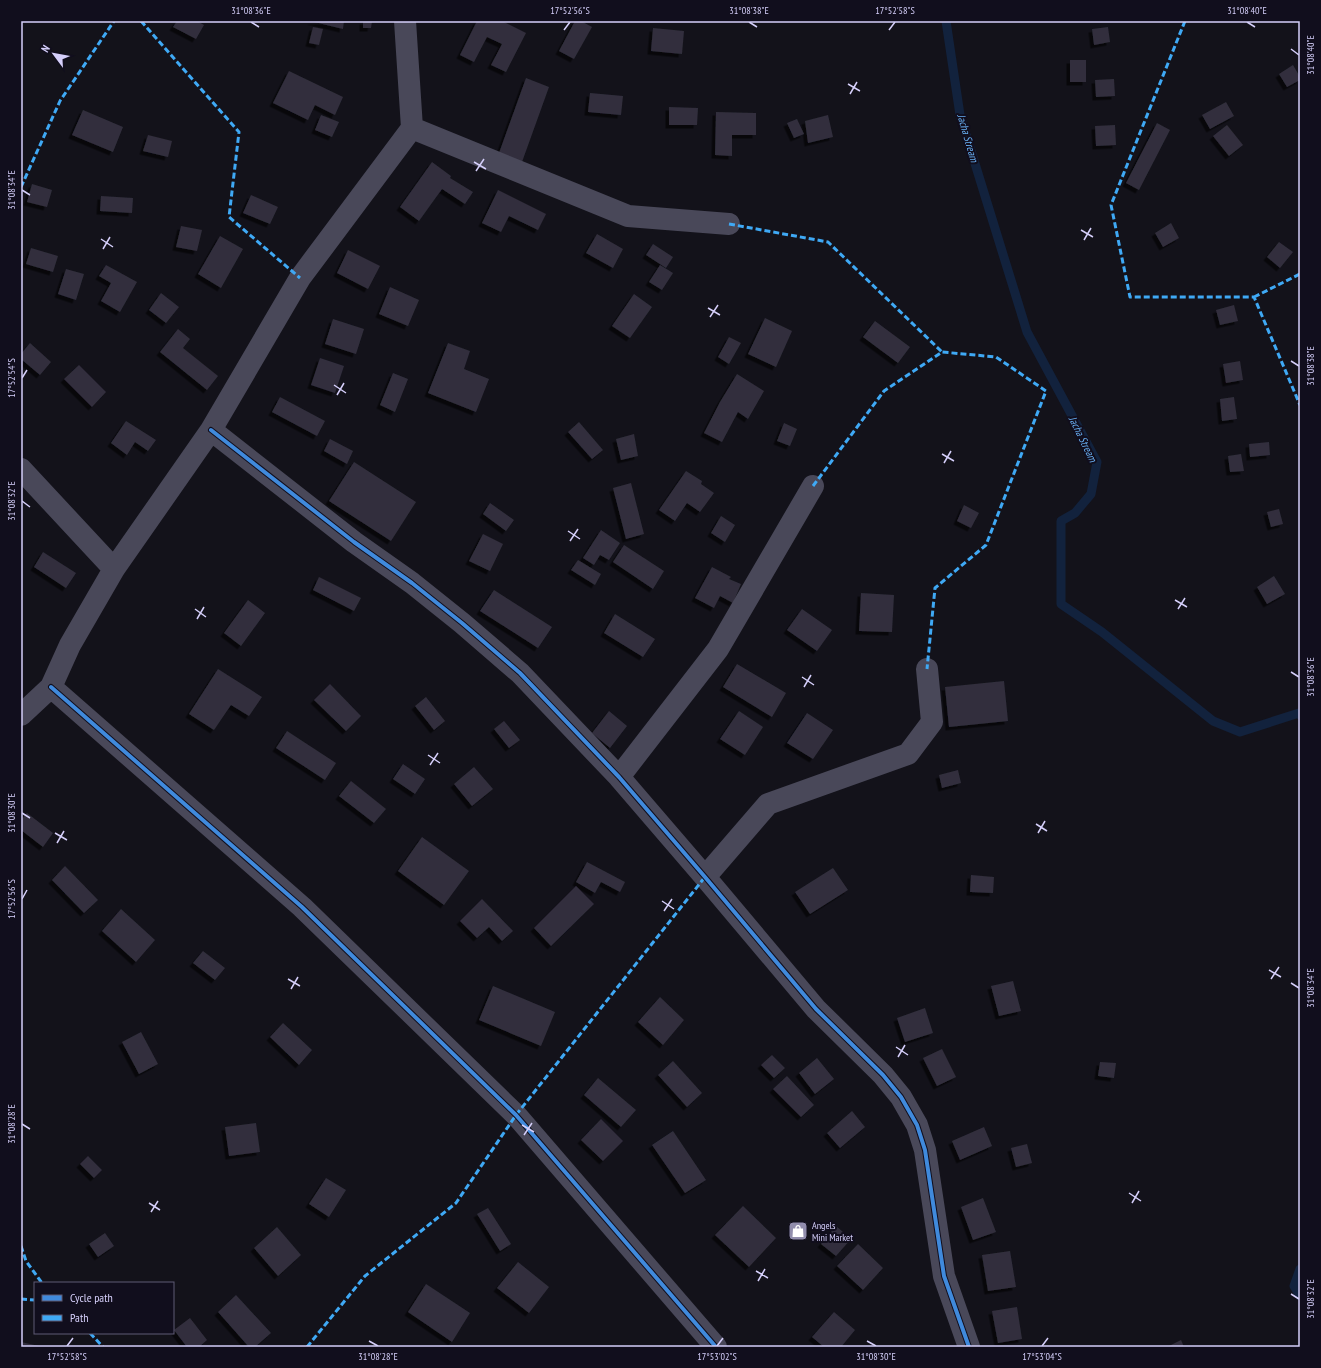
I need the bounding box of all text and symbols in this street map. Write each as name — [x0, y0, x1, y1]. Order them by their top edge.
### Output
text: 31°08'36"E — [231, 4, 271, 17]
text: 17°52'56"S — [550, 4, 590, 17]
text: 31°08'38"E — [729, 4, 769, 17]
text: 17°52'58"S — [875, 4, 915, 17]
text: 31°08'40"E — [1227, 4, 1267, 17]
north arrow — [34, 34, 74, 74]
text: 31°08'40"E — [1304, 35, 1317, 75]
text: N — [38, 42, 53, 55]
water label: Jacha Stream — [954, 111, 982, 164]
text: 31°08'34"E — [5, 170, 18, 210]
text: 31°08'38"E — [1304, 346, 1317, 386]
text: 17°52'54"S — [5, 358, 18, 398]
water label: Jacha Stream — [1065, 413, 1100, 465]
text: 31°08'32"E — [5, 481, 18, 521]
text: 31°08'36"E — [1304, 657, 1317, 697]
text: 31°08'30"E — [5, 793, 18, 833]
text: 17°52'56"S — [5, 879, 18, 919]
text: 31°08'34"E — [1304, 968, 1317, 1008]
text: 31°08'28"E — [5, 1104, 18, 1144]
place label: Angels Mini Market — [812, 1219, 853, 1244]
shop icon: Angels Mini Market — [787, 1220, 809, 1242]
text: 31°08'32"E — [1304, 1279, 1317, 1319]
legend — [34, 1282, 174, 1334]
text: Cycle path — [70, 1290, 113, 1305]
text: Path — [70, 1310, 88, 1325]
text: 17°52'58"S — [47, 1350, 87, 1363]
text: 31°08'28"E — [358, 1350, 398, 1363]
text: 17°53'02"S — [697, 1350, 737, 1363]
text: 31°08'30"E — [856, 1350, 896, 1363]
text: 17°53'04"S — [1022, 1350, 1062, 1363]

